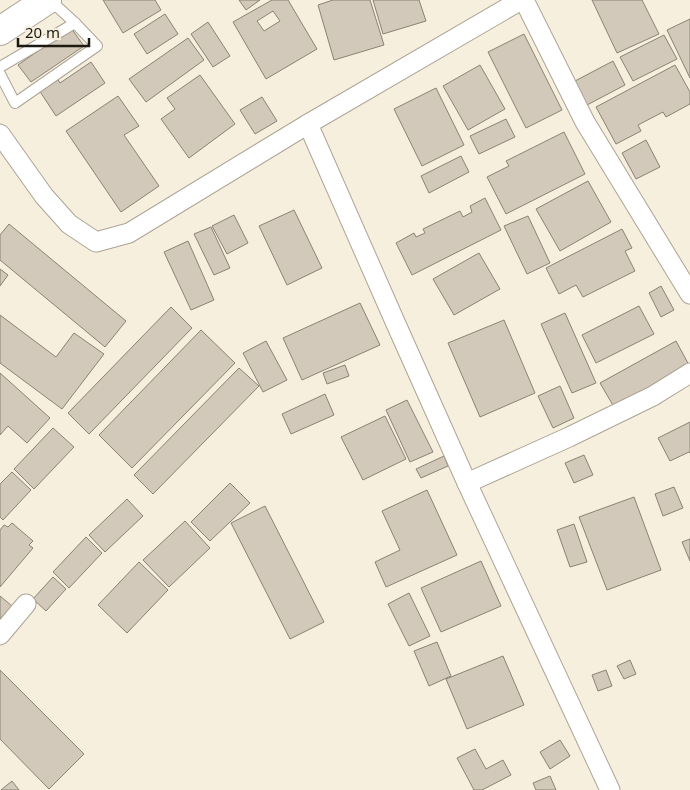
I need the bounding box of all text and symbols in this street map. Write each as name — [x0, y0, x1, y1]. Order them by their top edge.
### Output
scale bar — [18, 15, 89, 47]
text: 20 m — [25, 22, 60, 42]

